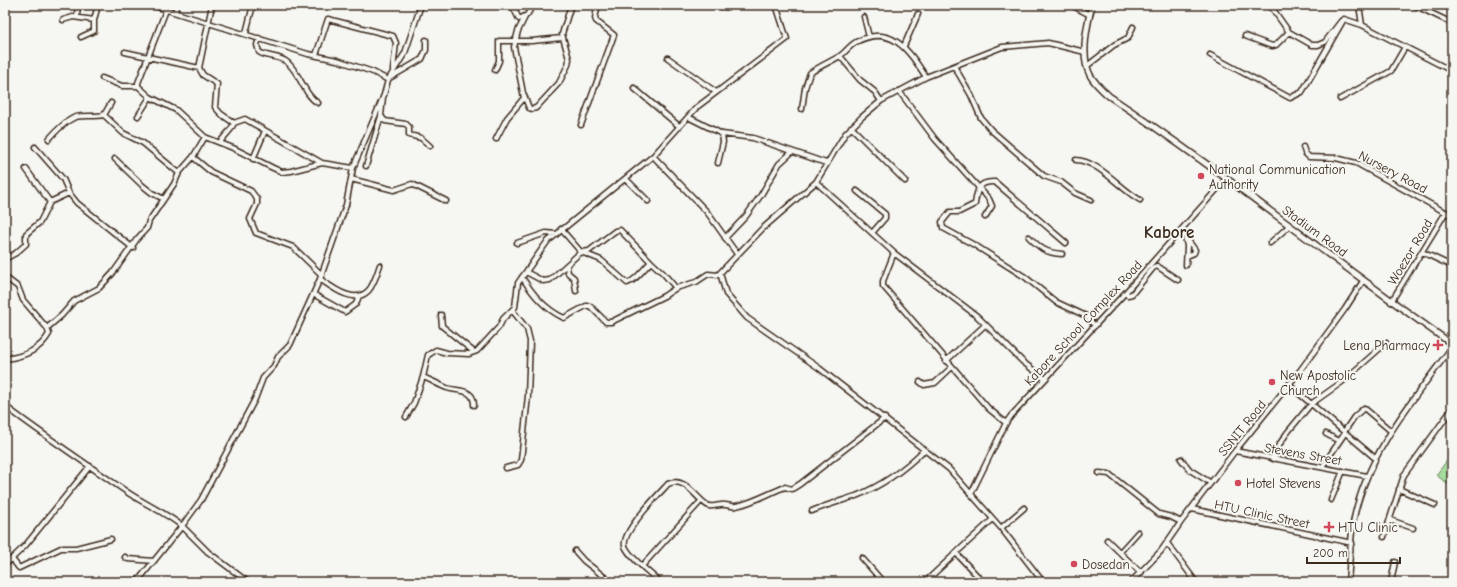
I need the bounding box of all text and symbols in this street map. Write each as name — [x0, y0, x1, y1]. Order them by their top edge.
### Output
street label: Nursery Road — [1356, 148, 1430, 196]
place label: National Communication Authority — [1209, 162, 1346, 192]
marker: National Communication Authority — [1196, 171, 1206, 181]
street label: Stadium Road — [1279, 202, 1351, 260]
street label: Woezor Road — [1385, 216, 1435, 288]
district label: Kabore — [1144, 223, 1194, 242]
street label: Kabore School Complex Road — [1021, 257, 1145, 389]
place label: Lena Pharmacy — [1343, 338, 1430, 353]
marker: Lena Pharmacy — [1433, 340, 1443, 350]
place label: New Apostolic Church — [1280, 368, 1356, 398]
marker: New Apostolic Church — [1267, 377, 1277, 387]
street label: SSNIT Road — [1215, 397, 1269, 459]
street label: Stevens Street — [1263, 440, 1344, 468]
place label: Hotel Stevens — [1246, 476, 1321, 491]
marker: Hotel Stevens — [1233, 478, 1243, 488]
street label: HTU Clinic Street — [1213, 497, 1312, 532]
place label: HTU Clinic — [1338, 520, 1398, 535]
marker: HTU Clinic — [1323, 521, 1335, 533]
scale bar — [1307, 539, 1400, 565]
text: 200 m — [1313, 546, 1348, 560]
place label: Dosedan — [1082, 557, 1130, 572]
marker: Dosedan — [1069, 559, 1079, 569]

